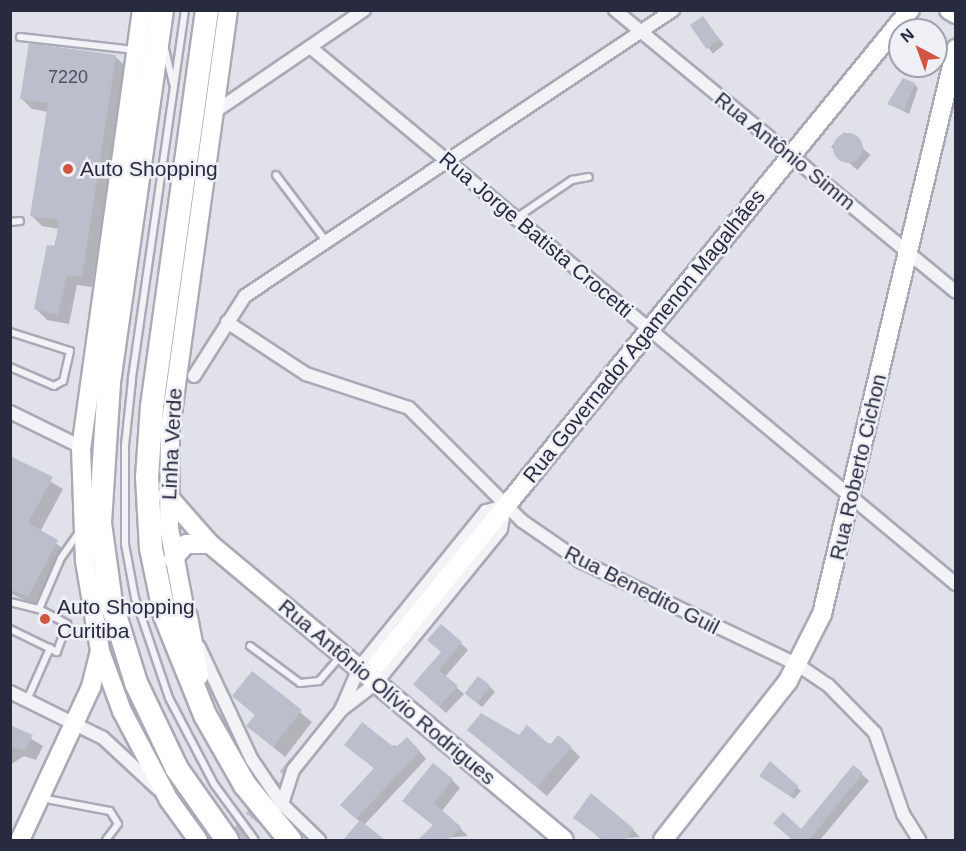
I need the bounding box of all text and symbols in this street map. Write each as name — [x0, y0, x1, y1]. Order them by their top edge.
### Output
north arrow — [888, 18, 948, 78]
text: N — [897, 25, 917, 46]
house number: 7220 — [48, 66, 88, 88]
street label: Rua Antônio Simm — [709, 86, 861, 216]
street label: Rua Jorge Batista Crocetti — [434, 147, 638, 323]
place label: Auto Shopping — [80, 156, 218, 182]
marker: Auto Shopping — [61, 162, 75, 176]
street label: Rua Governador Agamenon Magalhães — [517, 184, 771, 488]
street label: Rua Roberto Cichon — [824, 371, 892, 563]
street label: Linha Verde — [156, 387, 188, 501]
street label: Rua Benedito Guil — [560, 540, 724, 640]
street label: Rua Antônio Olívio Rodrigues — [273, 593, 501, 791]
place label: Auto Shopping Curitiba — [57, 594, 195, 644]
marker: Auto Shopping Curitiba — [38, 612, 52, 626]

